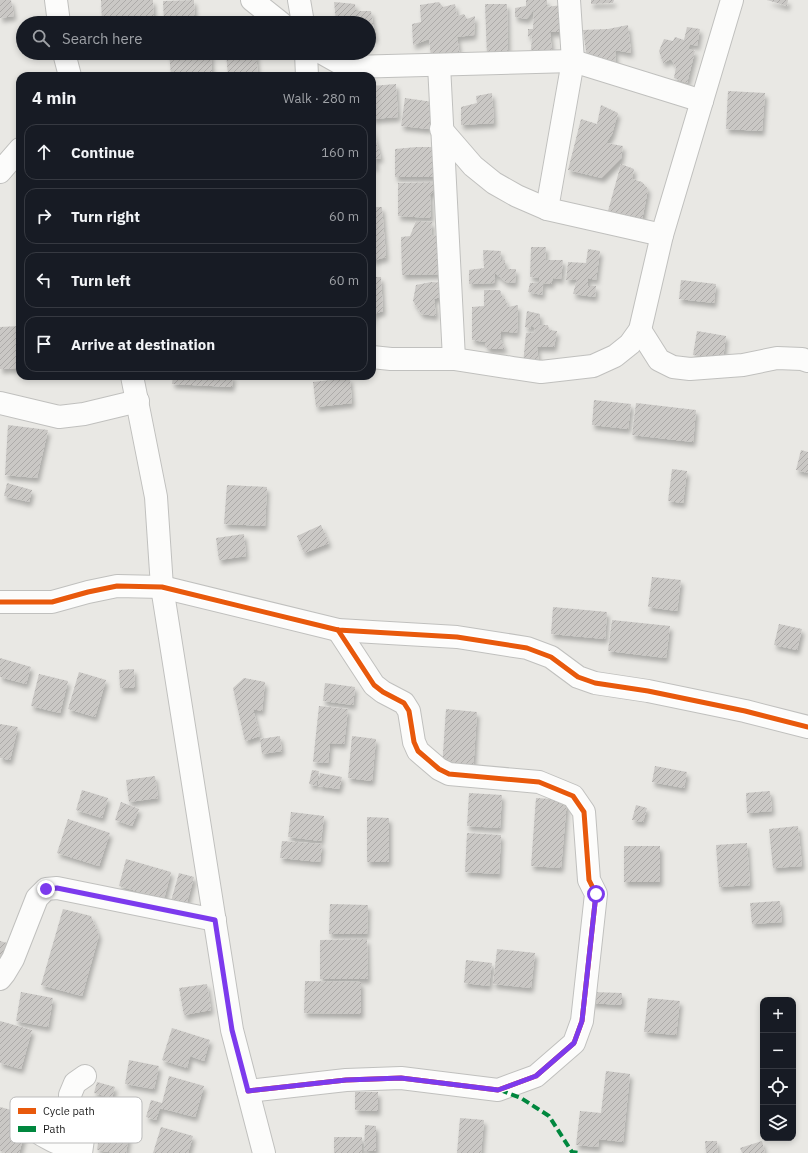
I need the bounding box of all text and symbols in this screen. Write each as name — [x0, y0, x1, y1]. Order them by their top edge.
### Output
search box — [16, 16, 376, 60]
icon: search — [30, 27, 52, 49]
text: Search here — [62, 29, 142, 48]
text: 4 min — [32, 87, 76, 109]
text: Walk · 280 m — [283, 90, 360, 107]
icon: ahead — [33, 141, 55, 163]
text: Continue — [71, 143, 135, 162]
text: 160 m — [321, 144, 359, 161]
icon: right — [33, 205, 55, 227]
text: Turn right — [71, 207, 140, 226]
text: 60 m — [329, 208, 359, 225]
icon: left — [33, 269, 55, 291]
text: Turn left — [71, 271, 131, 290]
text: 60 m — [329, 272, 359, 289]
icon: arrive — [33, 333, 55, 355]
text: Arrive at destination — [71, 335, 215, 354]
route end — [37, 880, 55, 898]
route start — [587, 885, 605, 903]
map controls — [760, 997, 796, 1141]
button: + — [760, 997, 796, 1033]
button: − — [760, 1033, 796, 1069]
button: locate — [760, 1069, 796, 1105]
legend — [10, 1097, 142, 1143]
text: Cycle path — [43, 1104, 95, 1118]
button: layers — [760, 1105, 796, 1141]
text: Path — [43, 1122, 66, 1136]

